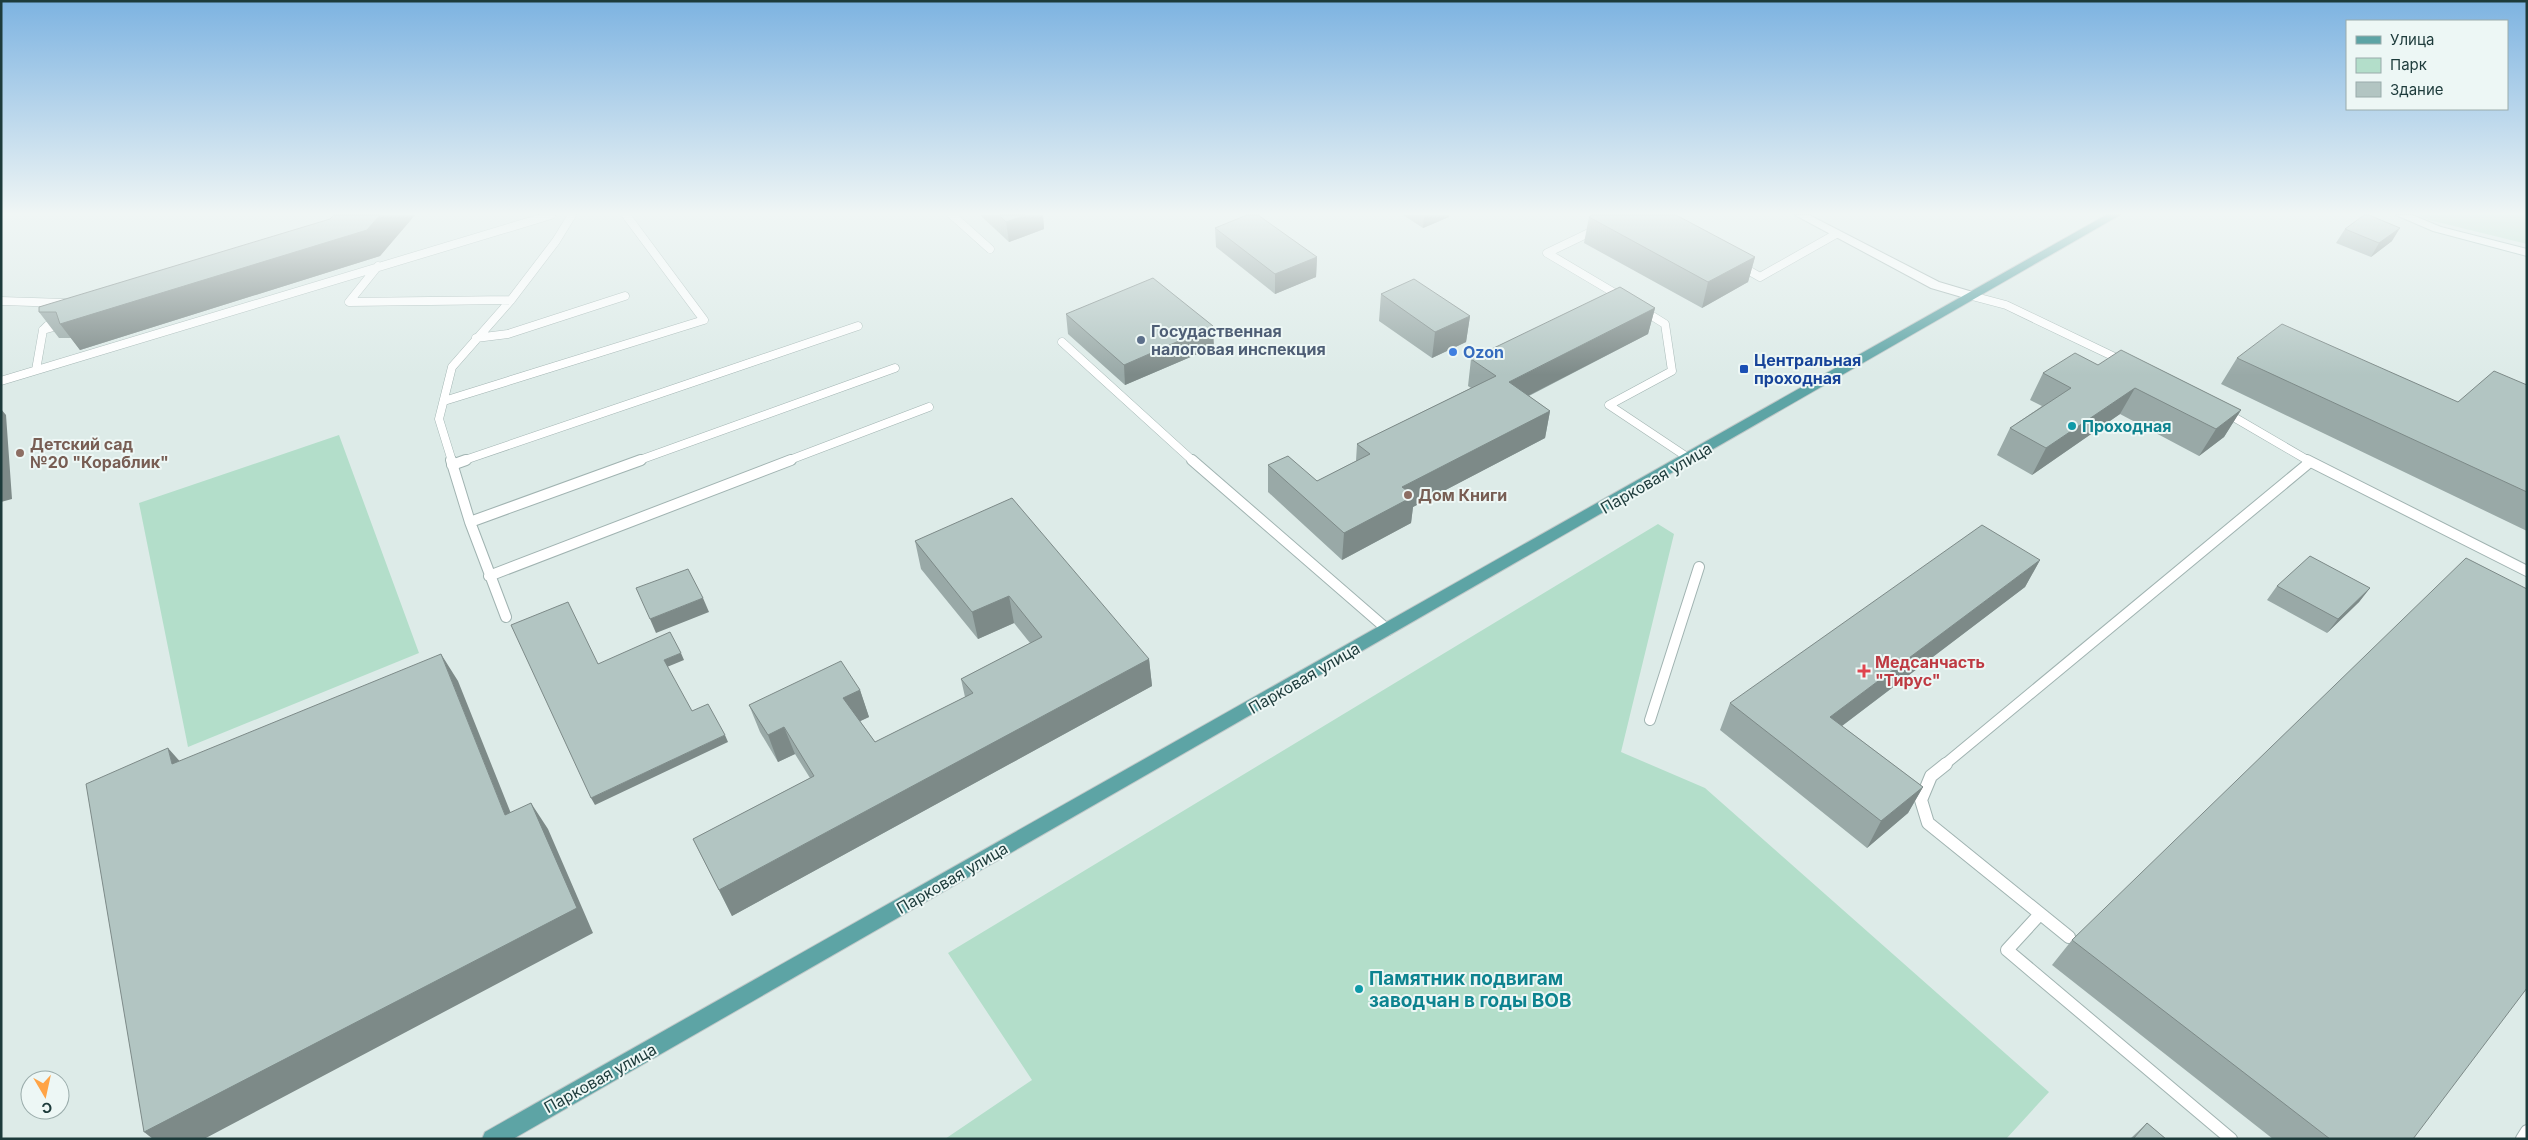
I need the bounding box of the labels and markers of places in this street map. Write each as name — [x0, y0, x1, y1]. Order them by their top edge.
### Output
place label: Госудаственная налоговая инспекция — [1151, 321, 1326, 359]
marker: Госудаственная налоговая инспекция — [1135, 334, 1147, 346]
place label: Ozon — [1463, 342, 1504, 362]
marker: Ozon — [1447, 346, 1459, 358]
place label: Центральная проходная — [1754, 350, 1861, 388]
marker: Центральная проходная — [1738, 363, 1750, 375]
place label: Проходная — [2082, 416, 2171, 436]
marker: Проходная — [2066, 420, 2078, 432]
place label: Детский сад №20 "Кораблик" — [30, 434, 169, 472]
marker: Детский сад №20 "Кораблик" — [14, 447, 26, 459]
place label: Дом Книги — [1418, 485, 1507, 505]
marker: Дом Книги — [1402, 489, 1414, 501]
place label: Медсанчасть "Тирус" — [1875, 652, 1985, 690]
marker: Медсанчасть "Тирус" — [1857, 664, 1871, 678]
place label: Памятник подвигам заводчан в годы ВОВ — [1369, 967, 1572, 1012]
marker: Памятник подвигам заводчан в годы ВОВ — [1353, 983, 1365, 995]

